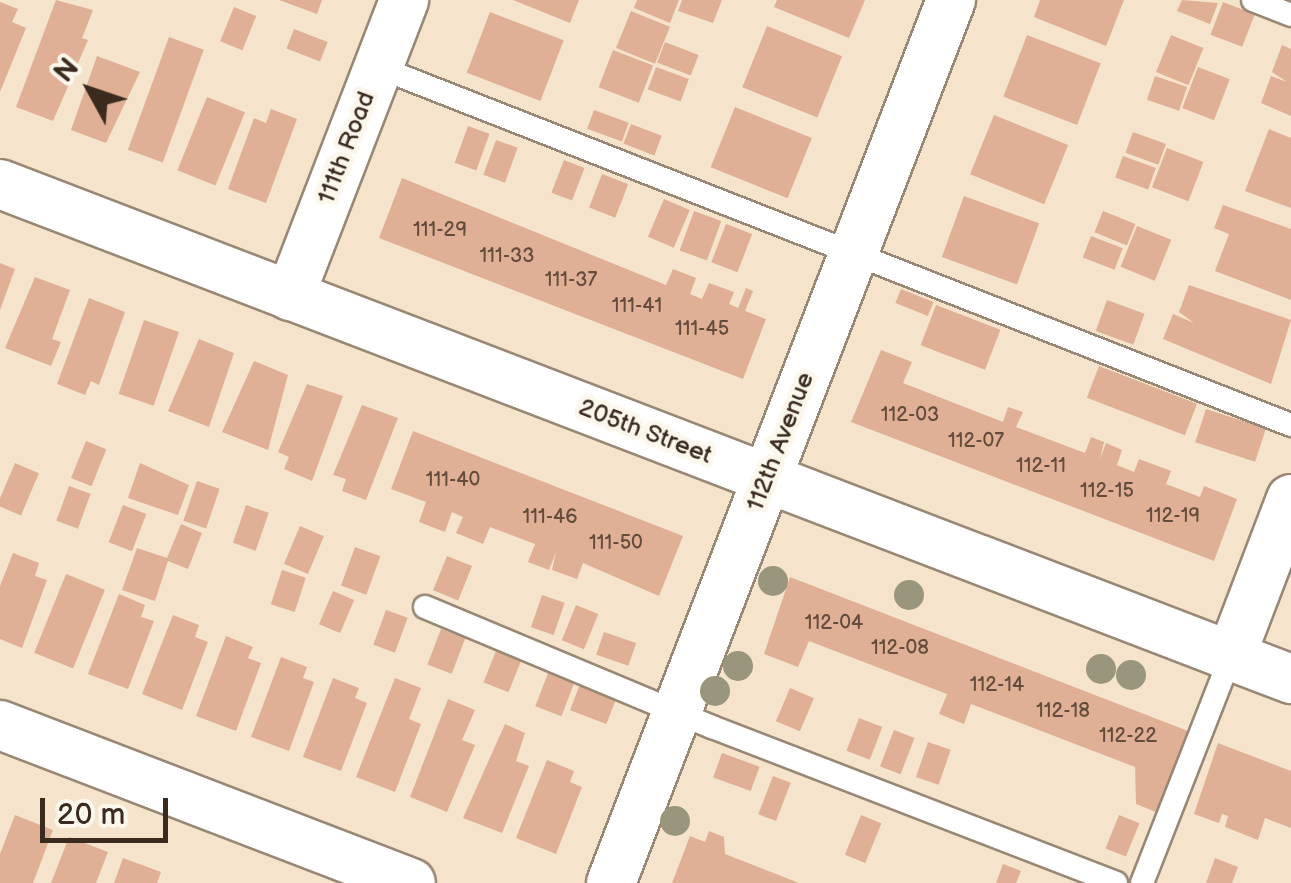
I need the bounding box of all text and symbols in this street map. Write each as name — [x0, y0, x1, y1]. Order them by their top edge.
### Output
north arrow — [40, 40, 140, 140]
text: N — [47, 52, 86, 89]
street label: 111th Road — [312, 88, 382, 208]
house number: 111-29 — [413, 218, 467, 242]
house number: 111-33 — [479, 244, 535, 268]
house number: 111-37 — [545, 268, 597, 292]
house number: 111-41 — [612, 294, 662, 318]
house number: 111-45 — [675, 317, 729, 341]
street label: 112th Avenue — [741, 368, 821, 516]
street label: 205th Street — [574, 393, 716, 471]
house number: 112-03 — [881, 403, 939, 427]
house number: 112-07 — [948, 429, 1004, 453]
house number: 112-11 — [1016, 454, 1066, 478]
house number: 111-40 — [426, 468, 480, 492]
house number: 112-15 — [1080, 479, 1134, 503]
house number: 112-19 — [1146, 504, 1200, 528]
house number: 111-46 — [523, 505, 577, 529]
house number: 111-50 — [589, 531, 643, 555]
house number: 112-04 — [805, 611, 863, 635]
house number: 112-08 — [871, 636, 929, 660]
house number: 112-14 — [970, 673, 1024, 697]
house number: 112-18 — [1036, 699, 1090, 723]
house number: 112-22 — [1099, 724, 1157, 748]
scale bar — [45, 778, 172, 840]
text: 20 m — [57, 797, 125, 833]

